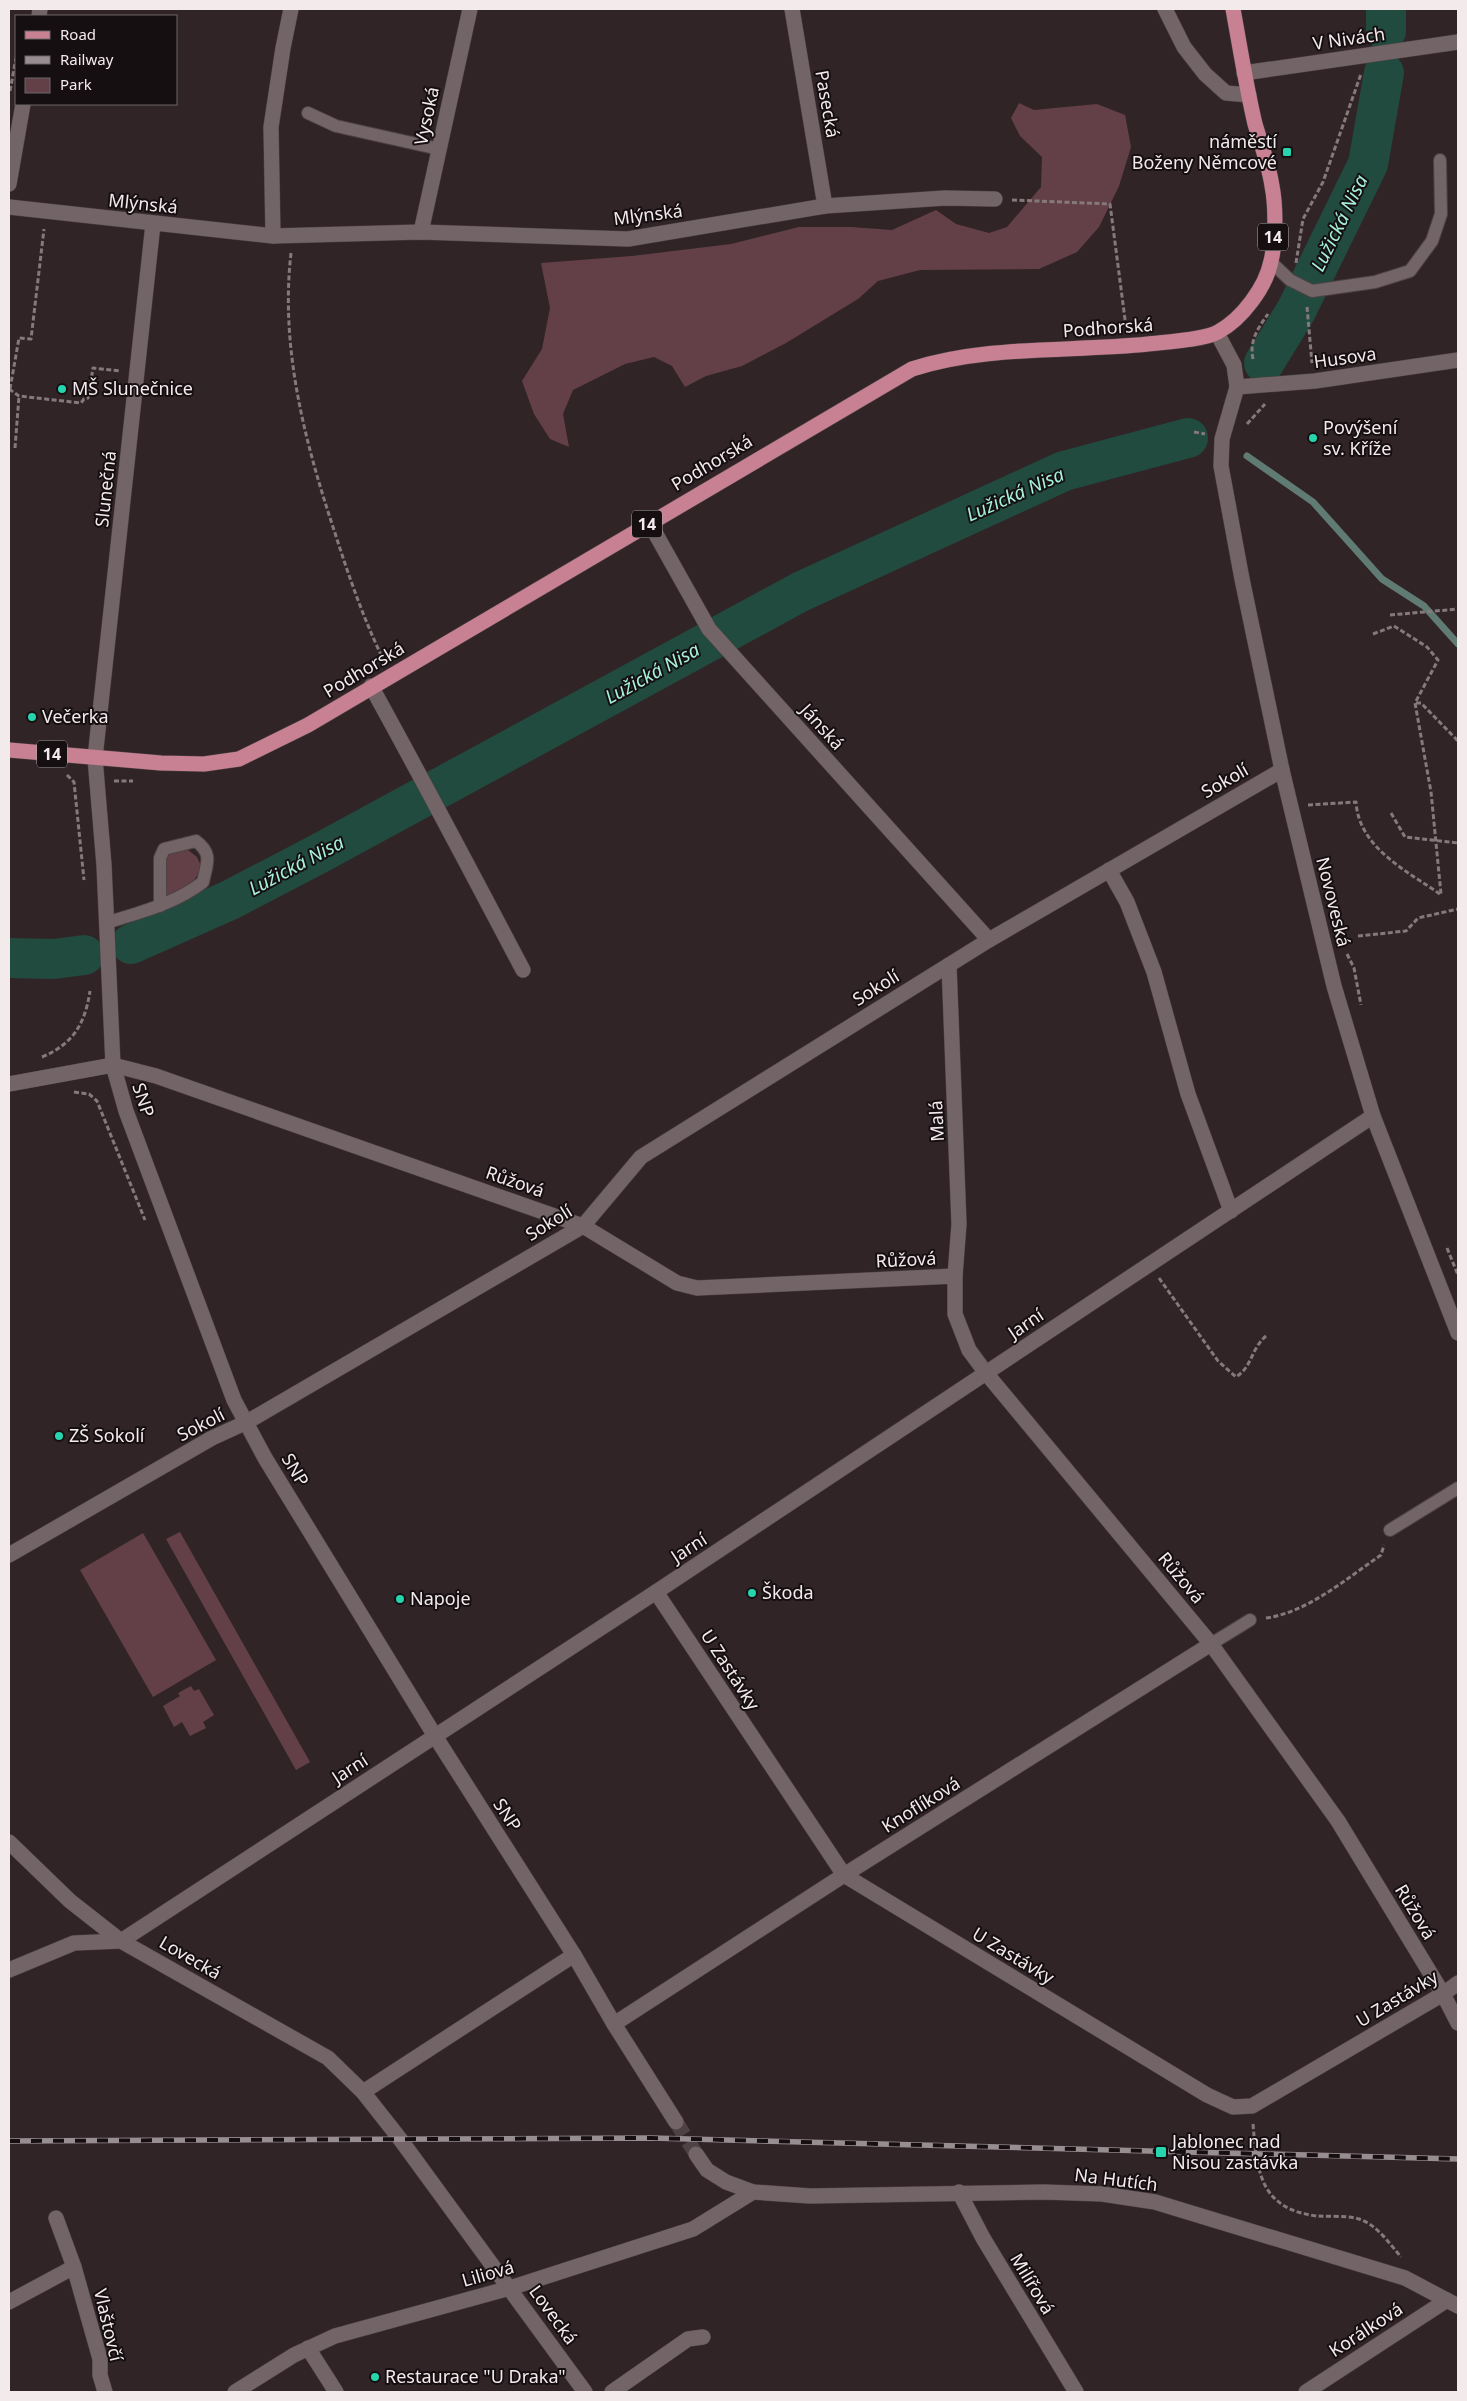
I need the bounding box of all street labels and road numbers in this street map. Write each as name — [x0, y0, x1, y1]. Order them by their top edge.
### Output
street label: V Nivách — [1311, 21, 1387, 55]
street label: Pasecká — [810, 68, 846, 139]
street label: Vysoká — [408, 84, 444, 147]
street label: Mlýnská — [107, 187, 179, 219]
street label: Mlýnská — [612, 198, 684, 230]
road number: 14 — [1258, 223, 1288, 250]
street label: Podhorská — [1062, 312, 1154, 342]
street label: Husova — [1312, 341, 1378, 373]
street label: Podhorská — [666, 429, 757, 496]
street label: Slunečná — [89, 449, 121, 528]
road number: 14 — [632, 510, 662, 538]
street label: Podhorská — [318, 636, 409, 703]
street label: Jánská — [794, 697, 850, 755]
road number: 14 — [37, 741, 67, 768]
street label: Sokolí — [1197, 757, 1253, 803]
street label: Novoveská — [1311, 854, 1357, 949]
street label: Sokolí — [848, 963, 904, 1011]
street label: SNP — [127, 1080, 161, 1120]
street label: Malá — [923, 1100, 949, 1142]
street label: Růžová — [483, 1160, 548, 1202]
street label: Sokolí — [521, 1198, 577, 1246]
street label: Růžová — [875, 1245, 937, 1273]
street label: Jarní — [1001, 1302, 1048, 1345]
street label: Sokolí — [173, 1402, 229, 1446]
street label: SNP — [277, 1449, 315, 1490]
street label: Jarní — [664, 1526, 711, 1569]
street label: Růžová — [1153, 1546, 1210, 1608]
street label: U Zastávky — [696, 1625, 766, 1715]
street label: Jarní — [325, 1747, 372, 1790]
street label: Knoflíková — [877, 1771, 964, 1838]
street label: SNP — [488, 1793, 527, 1835]
street label: Růžová — [1390, 1879, 1442, 1944]
street label: U Zastávky — [968, 1921, 1060, 1989]
street label: Lovecká — [155, 1930, 226, 1984]
street label: U Zastávky — [1351, 1964, 1443, 2032]
street label: Na Hutích — [1073, 2162, 1159, 2196]
street label: Milířová — [1005, 2249, 1060, 2318]
street label: Liliová — [459, 2254, 517, 2292]
street label: Lovecká — [524, 2280, 583, 2349]
street label: Vlaštovčí — [89, 2286, 129, 2364]
street label: Korálková — [1324, 2296, 1407, 2362]

